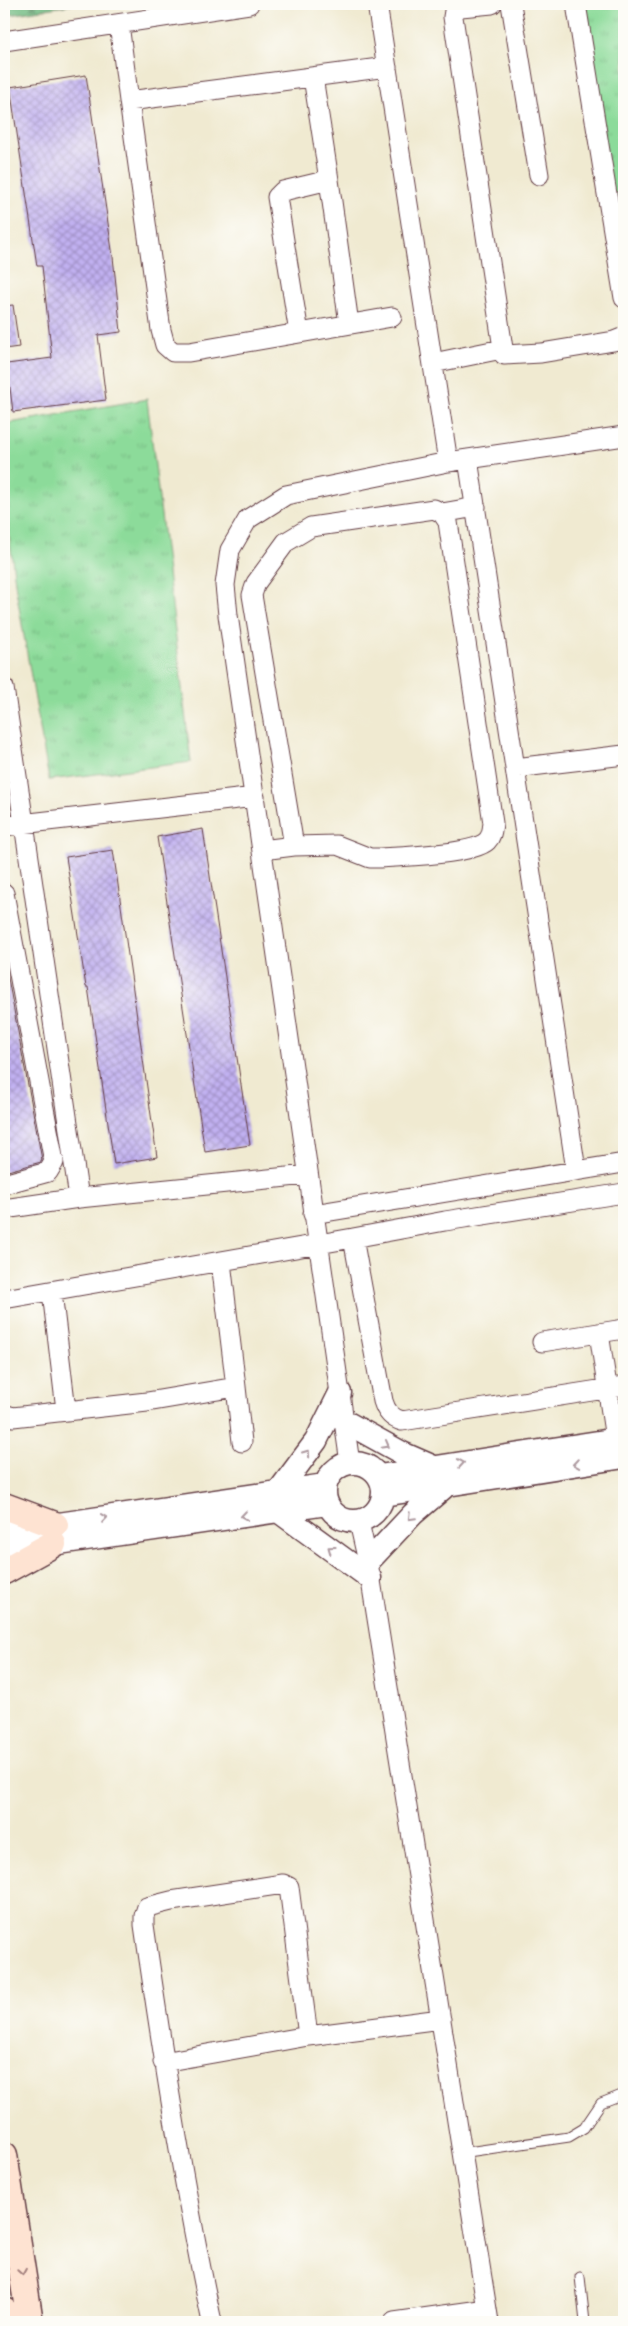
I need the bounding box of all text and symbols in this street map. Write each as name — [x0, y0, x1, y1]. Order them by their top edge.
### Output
one-way arrow — [381, 1438, 390, 1448]
one-way arrow — [301, 1449, 310, 1458]
one-way arrow — [458, 1458, 466, 1469]
one-way arrow — [572, 1459, 580, 1469]
one-way arrow — [239, 1510, 247, 1521]
one-way arrow — [408, 1511, 417, 1520]
one-way arrow — [100, 1513, 108, 1524]
one-way arrow — [327, 1546, 336, 1555]
one-way arrow — [17, 2268, 27, 2277]

